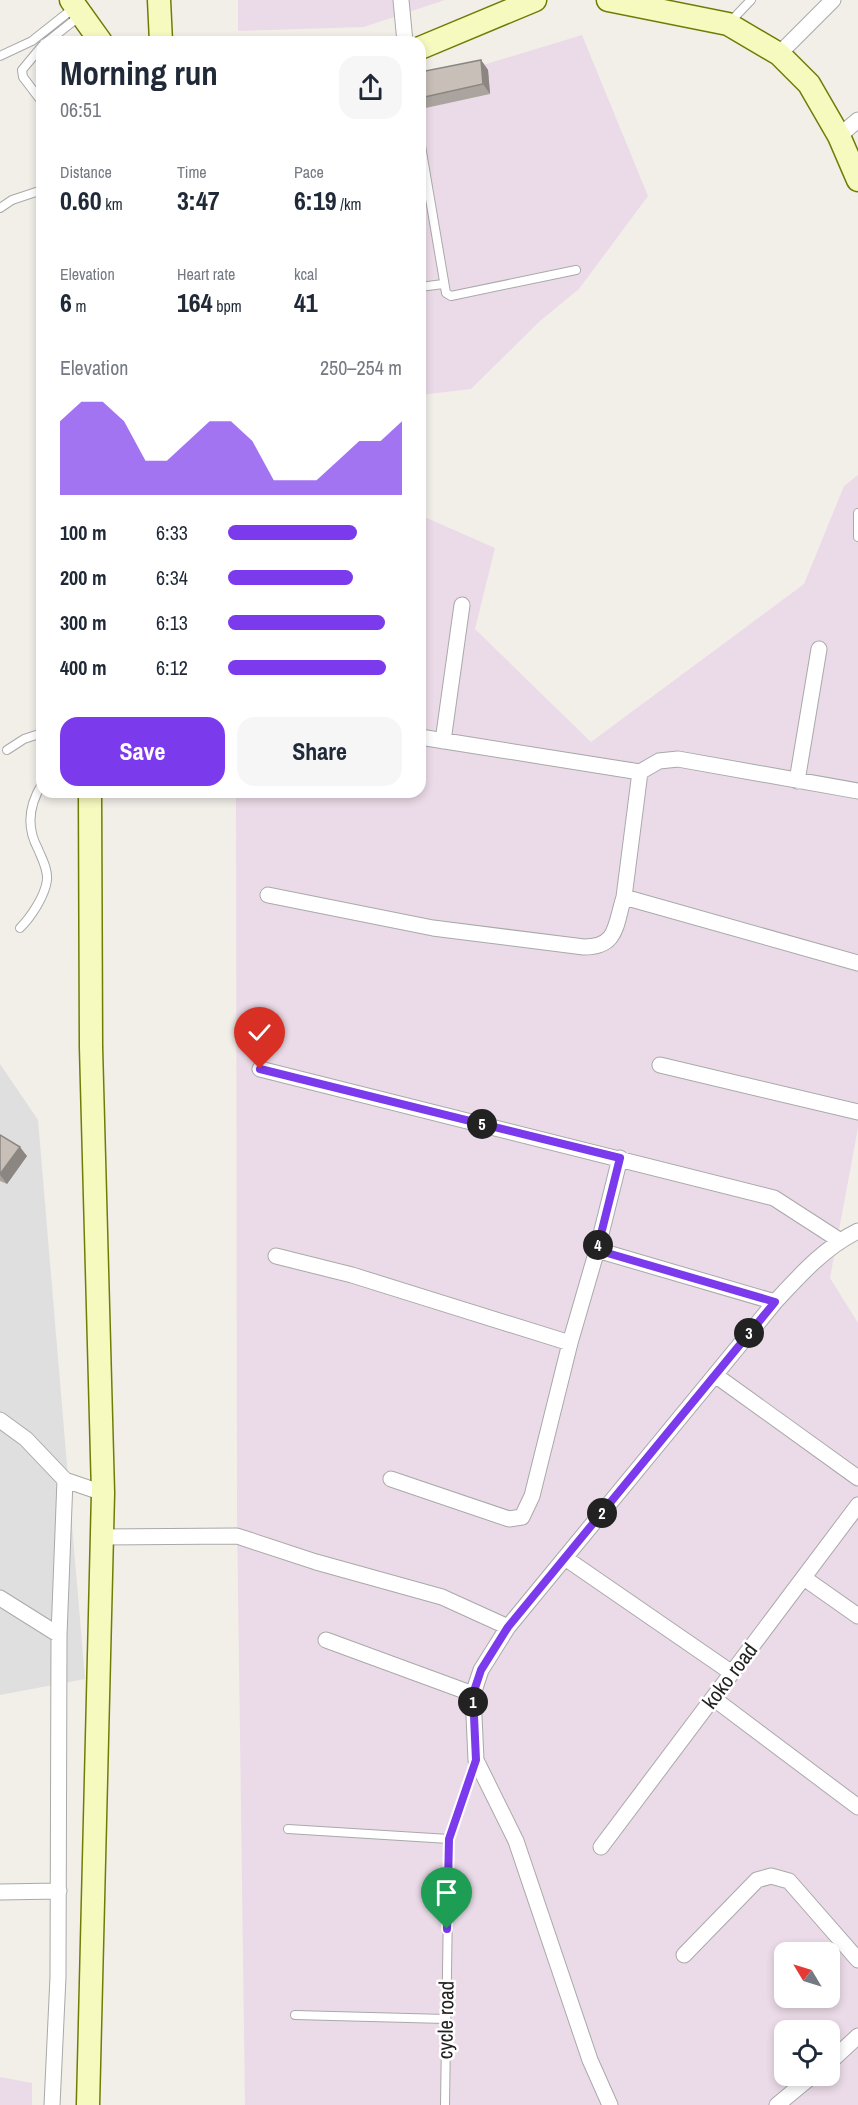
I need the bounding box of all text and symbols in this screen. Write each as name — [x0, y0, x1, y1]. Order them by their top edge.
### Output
text: Morning run — [60, 51, 218, 95]
button: share — [339, 56, 402, 119]
text: 06:51 — [60, 96, 101, 123]
text: Distance — [60, 161, 112, 183]
text: Time — [177, 161, 207, 183]
text: Pace — [294, 161, 324, 183]
text: 0.60 — [60, 183, 102, 218]
text: 3:47 — [177, 183, 220, 218]
text: 6:19 — [294, 183, 337, 218]
text: km — [102, 193, 123, 215]
text: /km — [337, 193, 361, 215]
text: Elevation — [60, 263, 115, 285]
text: Heart rate — [177, 263, 235, 285]
text: kcal — [294, 263, 317, 285]
text: 6 — [60, 285, 72, 320]
text: 164 — [177, 285, 213, 320]
text: 41 — [294, 285, 318, 320]
text: m — [72, 295, 86, 317]
text: bpm — [213, 295, 242, 317]
text: Elevation — [60, 354, 128, 381]
text: 250–254 m — [320, 354, 402, 381]
text: 100 m — [60, 519, 107, 546]
text: 6:33 — [156, 519, 188, 546]
text: 200 m — [60, 564, 107, 591]
text: 6:34 — [156, 564, 188, 591]
text: 300 m — [60, 609, 107, 636]
text: 6:13 — [156, 609, 188, 636]
text: 400 m — [60, 654, 107, 681]
text: 6:12 — [156, 654, 188, 681]
button: Save — [60, 717, 225, 786]
button: Share — [237, 717, 402, 786]
pin — [234, 1007, 285, 1069]
icon: check — [243, 1016, 276, 1049]
pin: 5 — [467, 1109, 497, 1139]
text: 5 — [478, 1113, 486, 1135]
pin: 4 — [583, 1230, 613, 1260]
text: 4 — [594, 1234, 602, 1256]
pin: 3 — [734, 1318, 764, 1348]
text: 3 — [745, 1322, 753, 1344]
pin: 2 — [587, 1498, 617, 1528]
text: 2 — [598, 1502, 606, 1524]
street label: koko road — [695, 1637, 764, 1715]
pin: 1 — [458, 1687, 488, 1717]
text: 1 — [469, 1691, 477, 1713]
pin — [421, 1867, 472, 1929]
icon: arrive — [430, 1876, 463, 1909]
north arrow — [774, 1942, 840, 2008]
map controls — [774, 1942, 840, 2086]
street label: cycle road — [430, 1981, 461, 2059]
button: locate — [774, 2020, 840, 2086]

